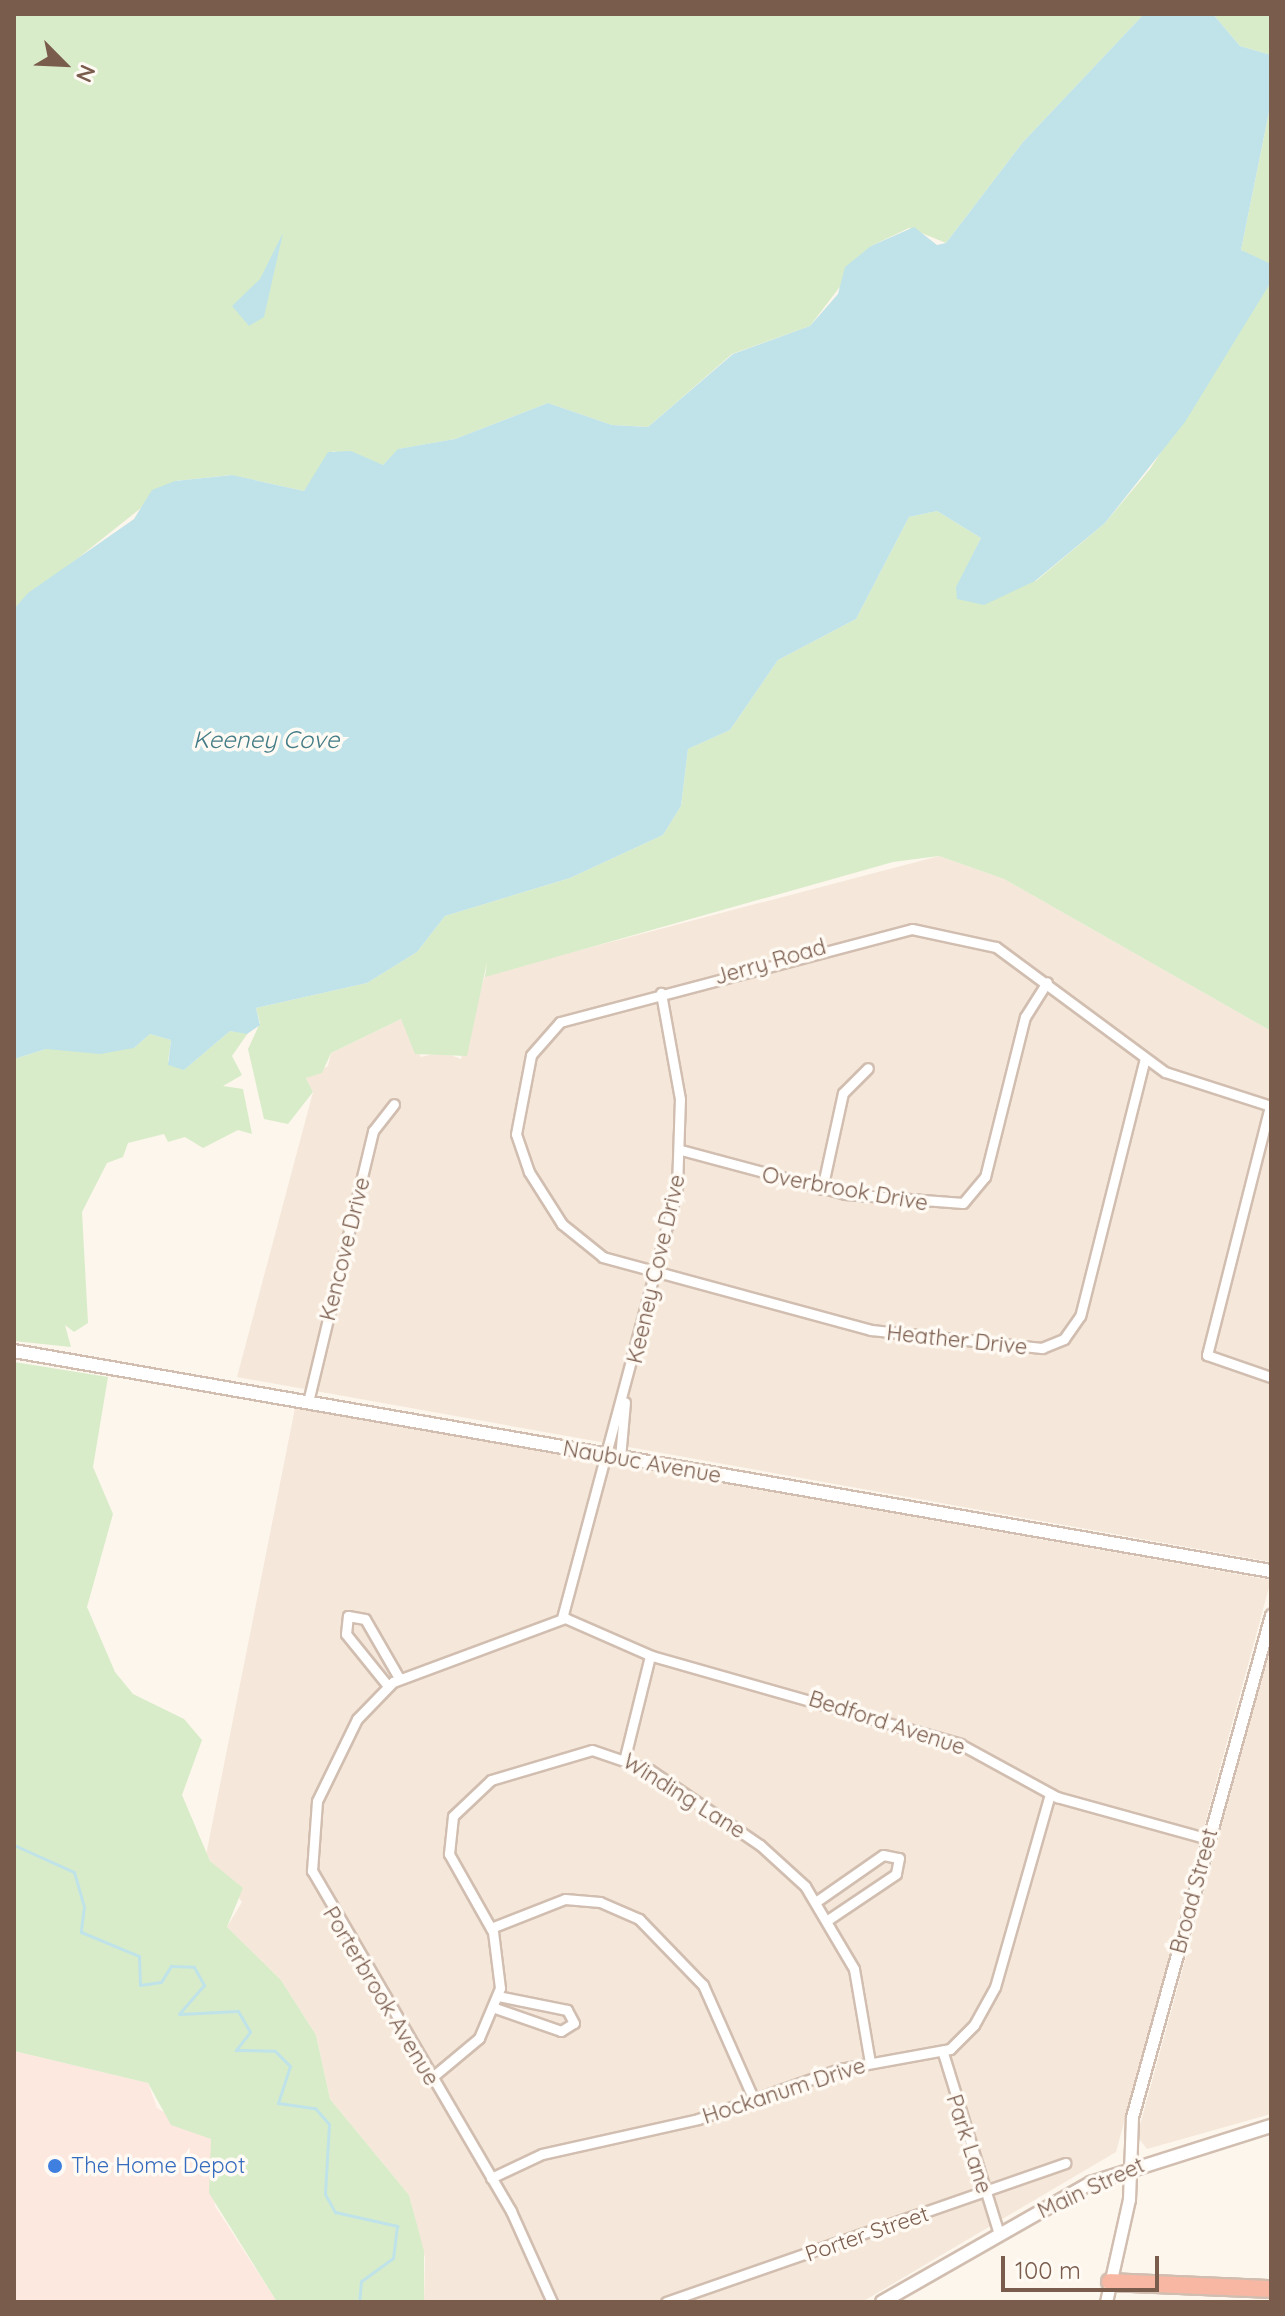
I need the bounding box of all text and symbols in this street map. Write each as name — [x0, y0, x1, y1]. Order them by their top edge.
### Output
north arrow — [24, 24, 104, 104]
text: N — [70, 61, 102, 87]
water label: Keeney Cove — [193, 726, 339, 754]
street label: Jerry Road — [711, 933, 829, 991]
street label: Overbrook Drive — [760, 1161, 930, 1217]
street label: Keeney Cove Drive — [621, 1172, 691, 1366]
street label: Kencove Drive — [314, 1174, 376, 1324]
street label: Heather Drive — [885, 1319, 1029, 1361]
street label: Naubuc Avenue — [561, 1435, 723, 1489]
street label: Bedford Avenue — [805, 1685, 969, 1761]
street label: Winding Lane — [618, 1748, 750, 1844]
street label: Broad Street — [1165, 1826, 1223, 1956]
street label: Porterbrook Avenue — [317, 1902, 445, 2090]
street label: Hockanum Drive — [699, 2052, 869, 2130]
street label: Park Lane — [941, 2091, 997, 2197]
street label: Main Street — [1033, 2152, 1149, 2224]
place label: The Home Depot — [71, 2153, 245, 2179]
marker: The Home Depot — [46, 2157, 64, 2175]
street label: Porter Street — [802, 2201, 932, 2267]
scale bar — [1005, 2240, 1163, 2290]
text: 100 m — [1015, 2255, 1081, 2285]

